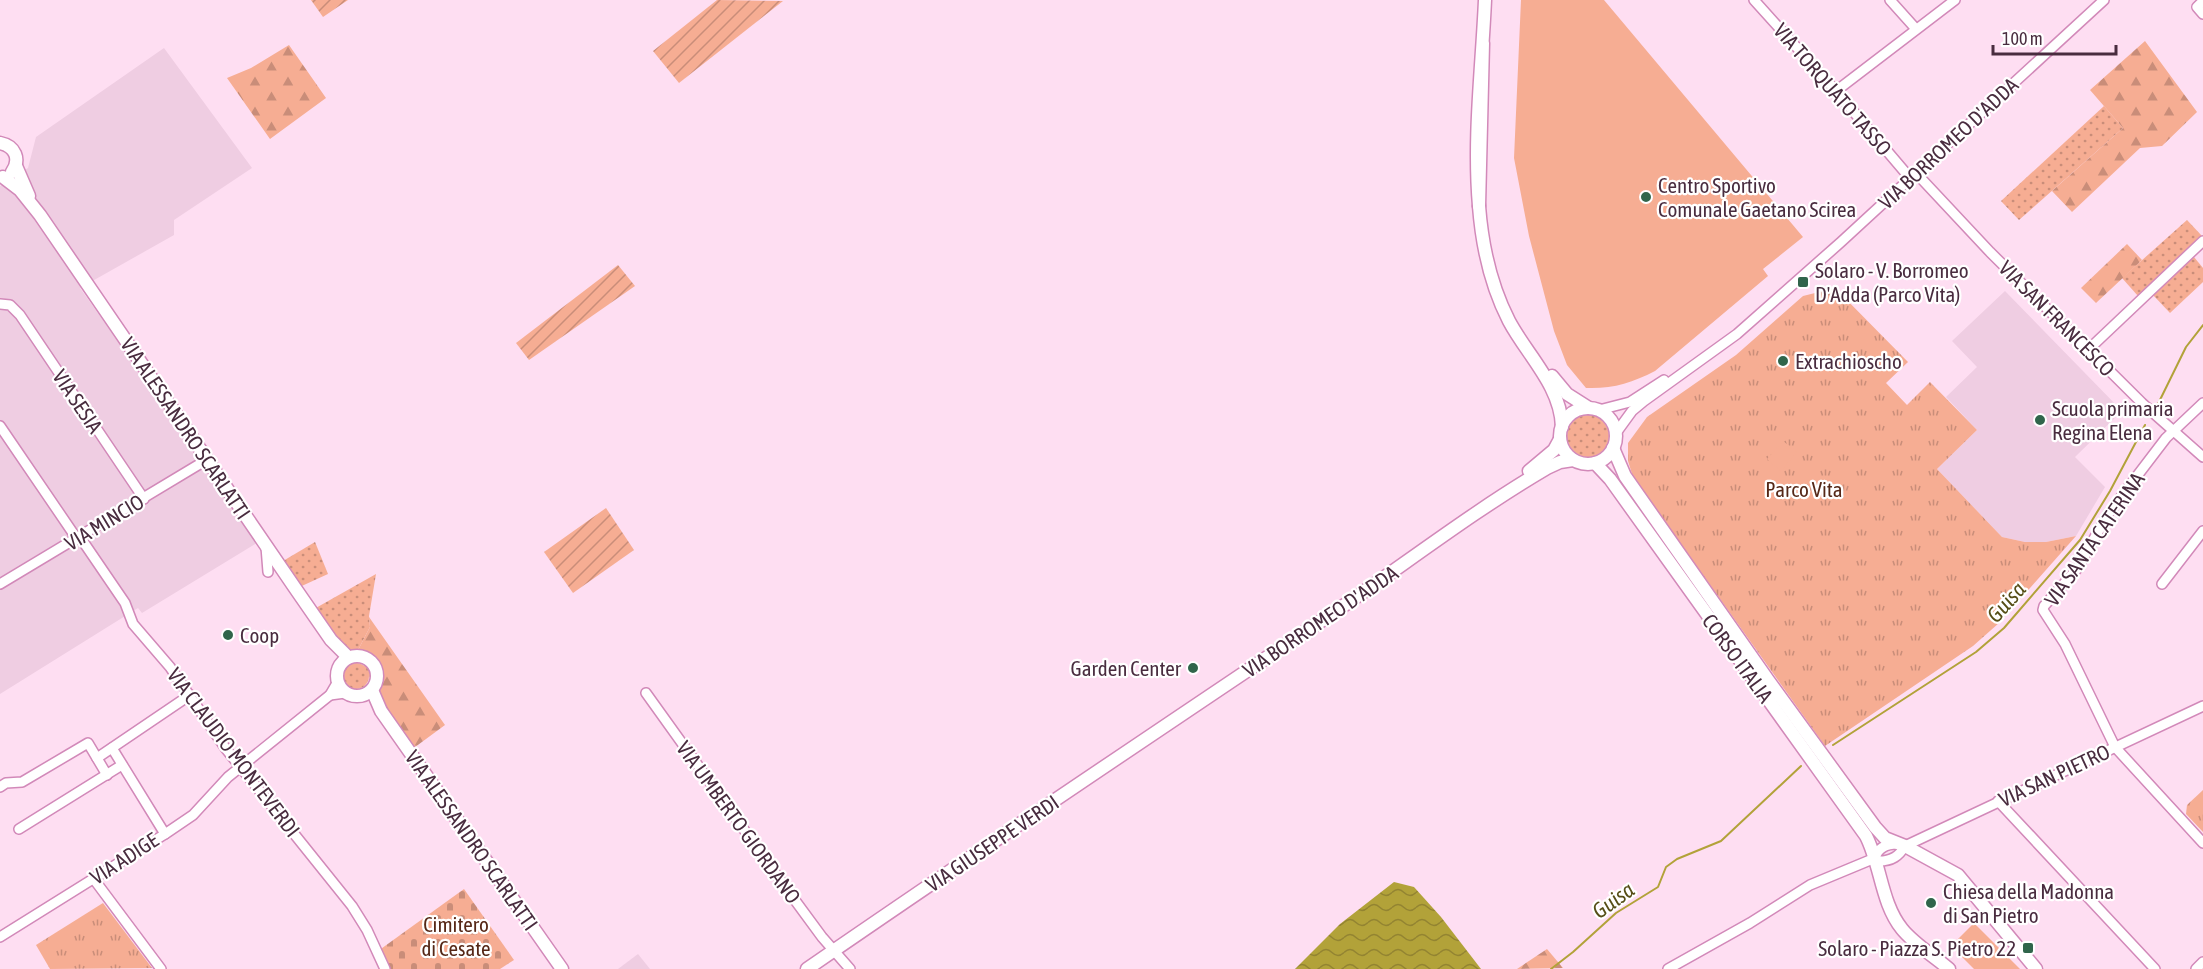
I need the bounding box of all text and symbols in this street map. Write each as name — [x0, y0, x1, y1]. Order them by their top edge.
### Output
street label: VIA TORQUATO TASSO — [1769, 18, 1897, 160]
scale bar — [1993, 18, 2116, 56]
text: 100 m — [2002, 28, 2043, 49]
street label: VIA BORROMEO D'ADDA — [1873, 72, 2023, 214]
place label: Centro Sportivo Comunale Gaetano Scirea — [1658, 173, 1856, 221]
marker: Centro Sportivo Comunale Gaetano Scirea — [1639, 190, 1653, 204]
street label: VIA SAN FRANCESCO — [1994, 255, 2120, 381]
place label: Solaro - V. Borromeo D'Adda (Parco Vita) — [1815, 258, 1969, 306]
marker: Solaro - V. Borromeo D'Adda (Parco Vita) — [1796, 275, 1810, 289]
street label: VIA ALESSANDRO SCARLATTI — [116, 333, 256, 523]
place label: Extrachioscho — [1795, 349, 1902, 373]
marker: Extrachioscho — [1776, 354, 1790, 368]
street label: VIA SESIA — [48, 365, 108, 438]
place label: Scuola primaria Regina Elena — [2052, 396, 2173, 444]
marker: Scuola primaria Regina Elena — [2033, 413, 2047, 427]
street label: VIA SANTA CATERINA — [2039, 467, 2149, 610]
park label: Parco Vita — [1765, 477, 1843, 501]
street label: VIA MINCIO — [60, 489, 148, 555]
street label: VIA BORROMEO D'ADDA — [1238, 560, 1403, 682]
water label: Guisa — [1981, 576, 2031, 628]
street label: CORSO ITALIA — [1698, 609, 1779, 708]
place label: Coop — [240, 623, 279, 647]
marker: Coop — [221, 628, 235, 642]
place label: Garden Center — [1071, 656, 1182, 680]
marker: Garden Center — [1186, 661, 1200, 675]
street label: VIA CLAUDIO MONTEVERDI — [163, 663, 305, 841]
street label: VIA UMBERTO GIORDANO — [672, 736, 806, 908]
street label: VIA SAN PIETRO — [1995, 739, 2113, 811]
street label: VIA ALESSANDRO SCARLATTI — [401, 745, 543, 935]
street label: VIA GIUSEPPE VERDI — [921, 790, 1063, 896]
street label: VIA ADIGE — [85, 827, 163, 889]
water label: Guisa — [1587, 876, 1639, 924]
place label: Chiesa della Madonna di San Pietro — [1943, 879, 2114, 927]
marker: Chiesa della Madonna di San Pietro — [1924, 896, 1938, 910]
park label: Cimitero di Cesate — [421, 912, 491, 960]
place label: Solaro - Piazza S. Pietro 22 — [1818, 936, 2016, 960]
marker: Solaro - Piazza S. Pietro 22 — [2021, 941, 2035, 955]

